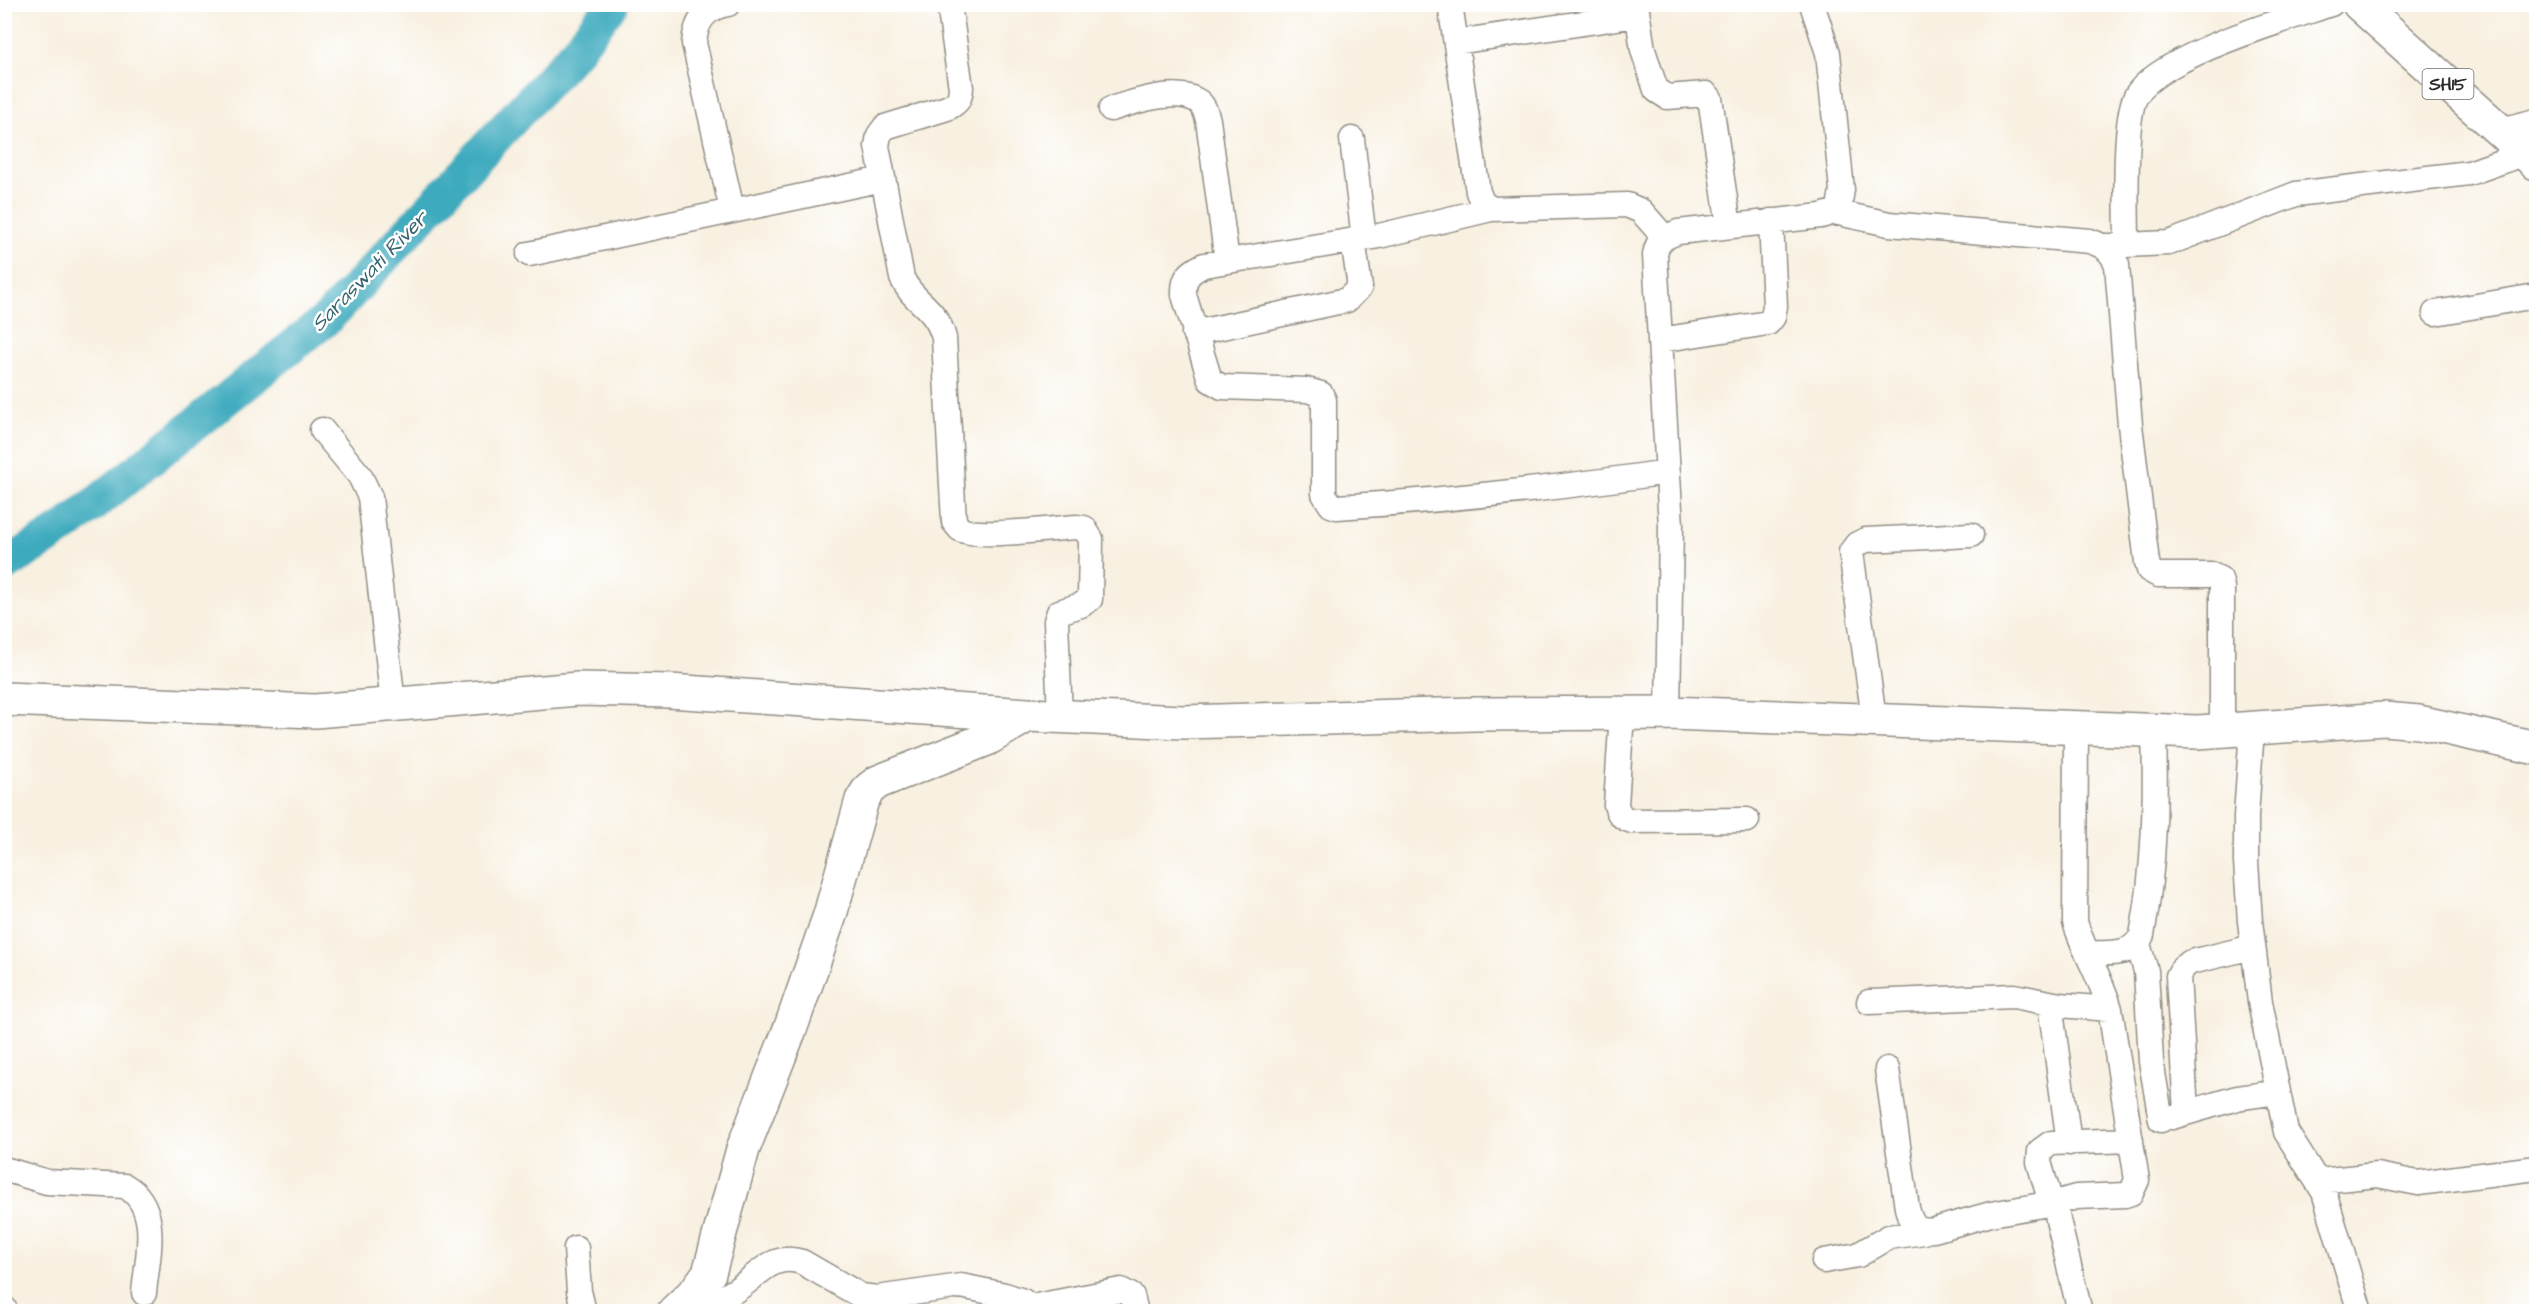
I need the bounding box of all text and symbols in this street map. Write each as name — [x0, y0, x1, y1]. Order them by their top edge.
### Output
road number: SH15 — [2422, 69, 2474, 99]
water label: Saraswati River — [304, 203, 436, 338]

